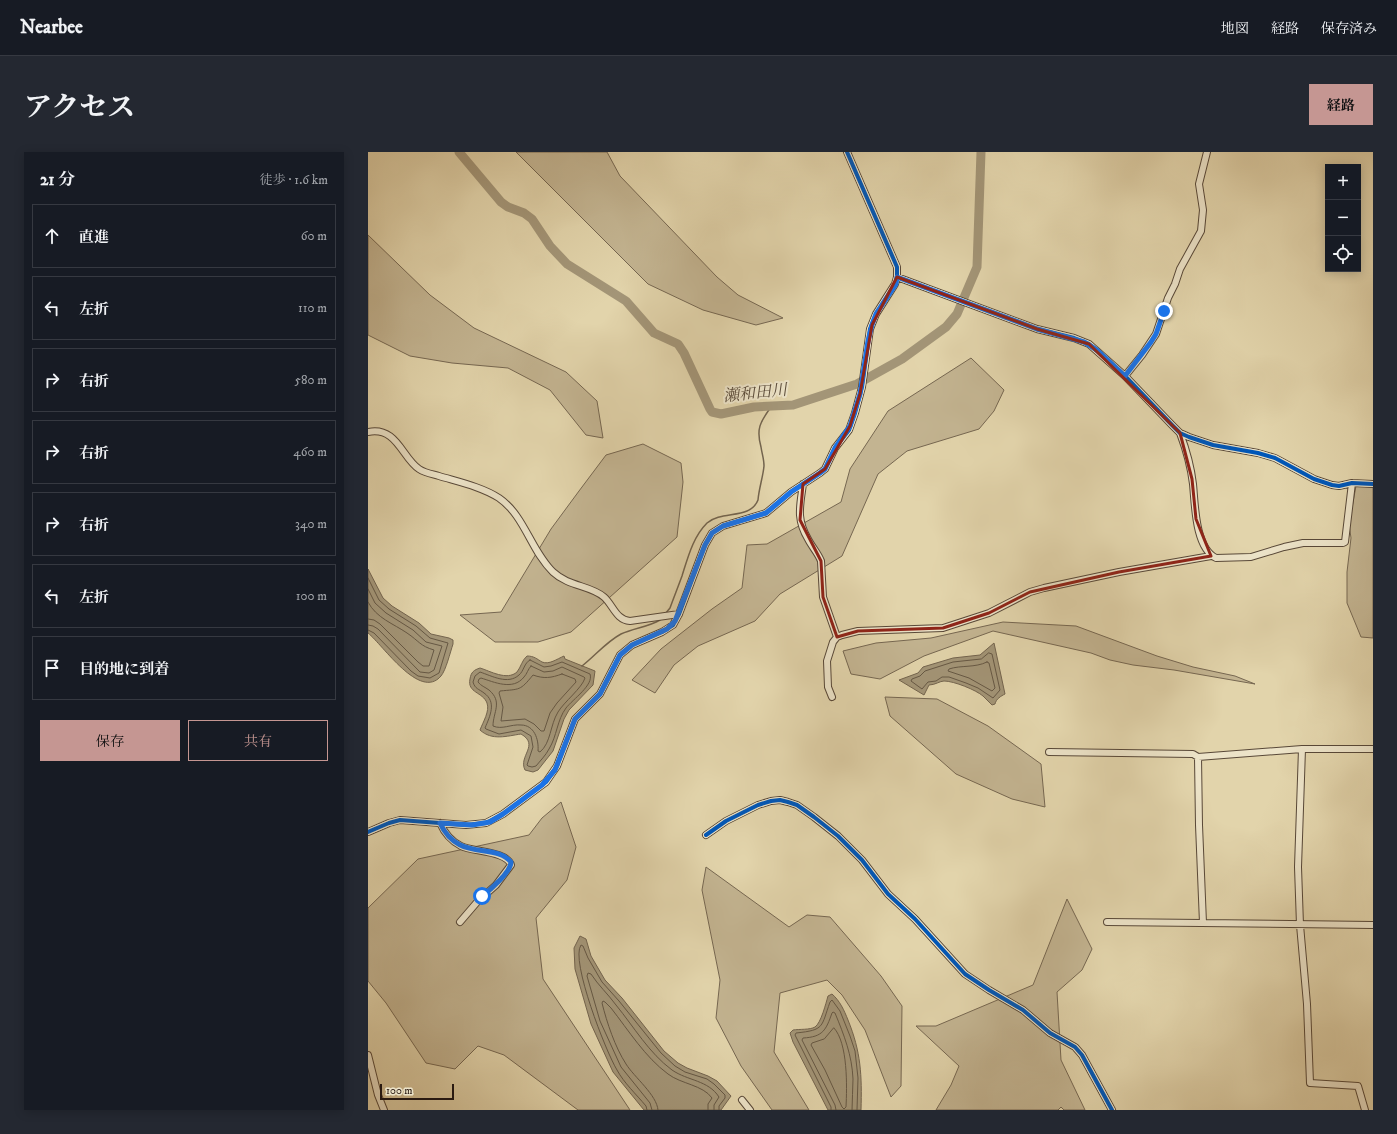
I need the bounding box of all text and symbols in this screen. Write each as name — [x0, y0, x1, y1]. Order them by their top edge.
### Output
text: Nearbee — [20, 16, 83, 39]
text: 地図 — [1221, 20, 1249, 38]
text: 経路 — [1271, 20, 1299, 38]
text: 保存済み — [1321, 20, 1377, 38]
button: 経路 — [1309, 84, 1373, 125]
text: アクセス — [24, 90, 135, 125]
map controls — [1325, 164, 1361, 272]
button: + — [1325, 164, 1361, 200]
text: 21 分 — [40, 169, 75, 191]
text: 徒歩 · 1.6 km — [260, 172, 328, 188]
button: − — [1325, 200, 1361, 236]
icon: ahead — [41, 225, 63, 247]
text: 直進 — [79, 228, 109, 247]
text: 60 m — [301, 228, 327, 244]
button: locate — [1325, 236, 1361, 272]
icon: left — [41, 297, 63, 319]
text: 左折 — [79, 300, 109, 319]
text: 110 m — [298, 300, 327, 316]
route end — [1155, 302, 1173, 320]
icon: right — [41, 369, 63, 391]
text: 右折 — [79, 372, 109, 391]
text: 580 m — [295, 372, 327, 388]
water label: 瀬和田川 — [722, 380, 790, 406]
icon: right — [41, 441, 63, 463]
text: 右折 — [79, 444, 109, 463]
text: 460 m — [293, 444, 327, 460]
icon: right — [41, 513, 63, 535]
text: 右折 — [79, 516, 109, 535]
text: 340 m — [295, 516, 327, 532]
icon: left — [41, 585, 63, 607]
text: 左折 — [79, 588, 109, 607]
text: 100 m — [296, 588, 327, 604]
icon: arrive — [41, 657, 63, 679]
text: 目的地に到着 — [79, 660, 169, 679]
button: 保存 — [40, 720, 180, 761]
button: 共有 — [188, 720, 328, 761]
route start — [473, 887, 491, 905]
scale bar — [380, 1082, 454, 1101]
text: 100 m — [386, 1084, 412, 1098]

